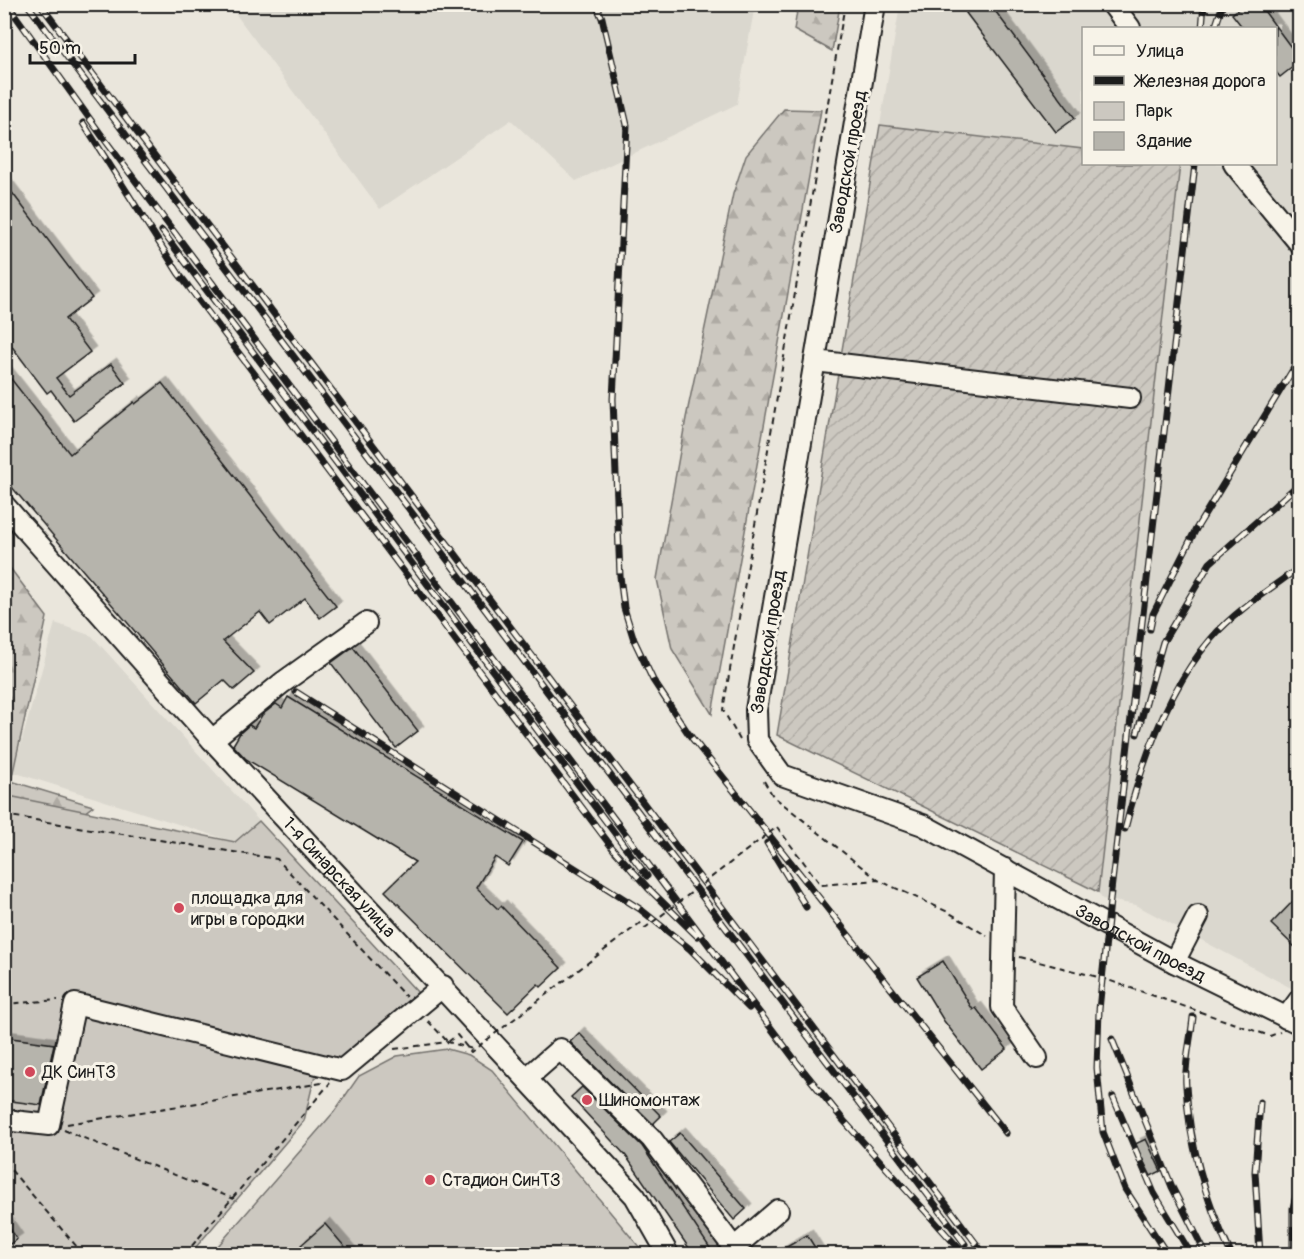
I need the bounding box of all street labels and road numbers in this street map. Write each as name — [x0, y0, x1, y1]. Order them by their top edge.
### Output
street label: Заводской проезд — [825, 89, 872, 235]
street label: Заводской проезд — [746, 569, 791, 715]
street label: 1-я Синарская улица — [277, 813, 400, 943]
street label: Заводской проезд — [1071, 899, 1209, 988]

